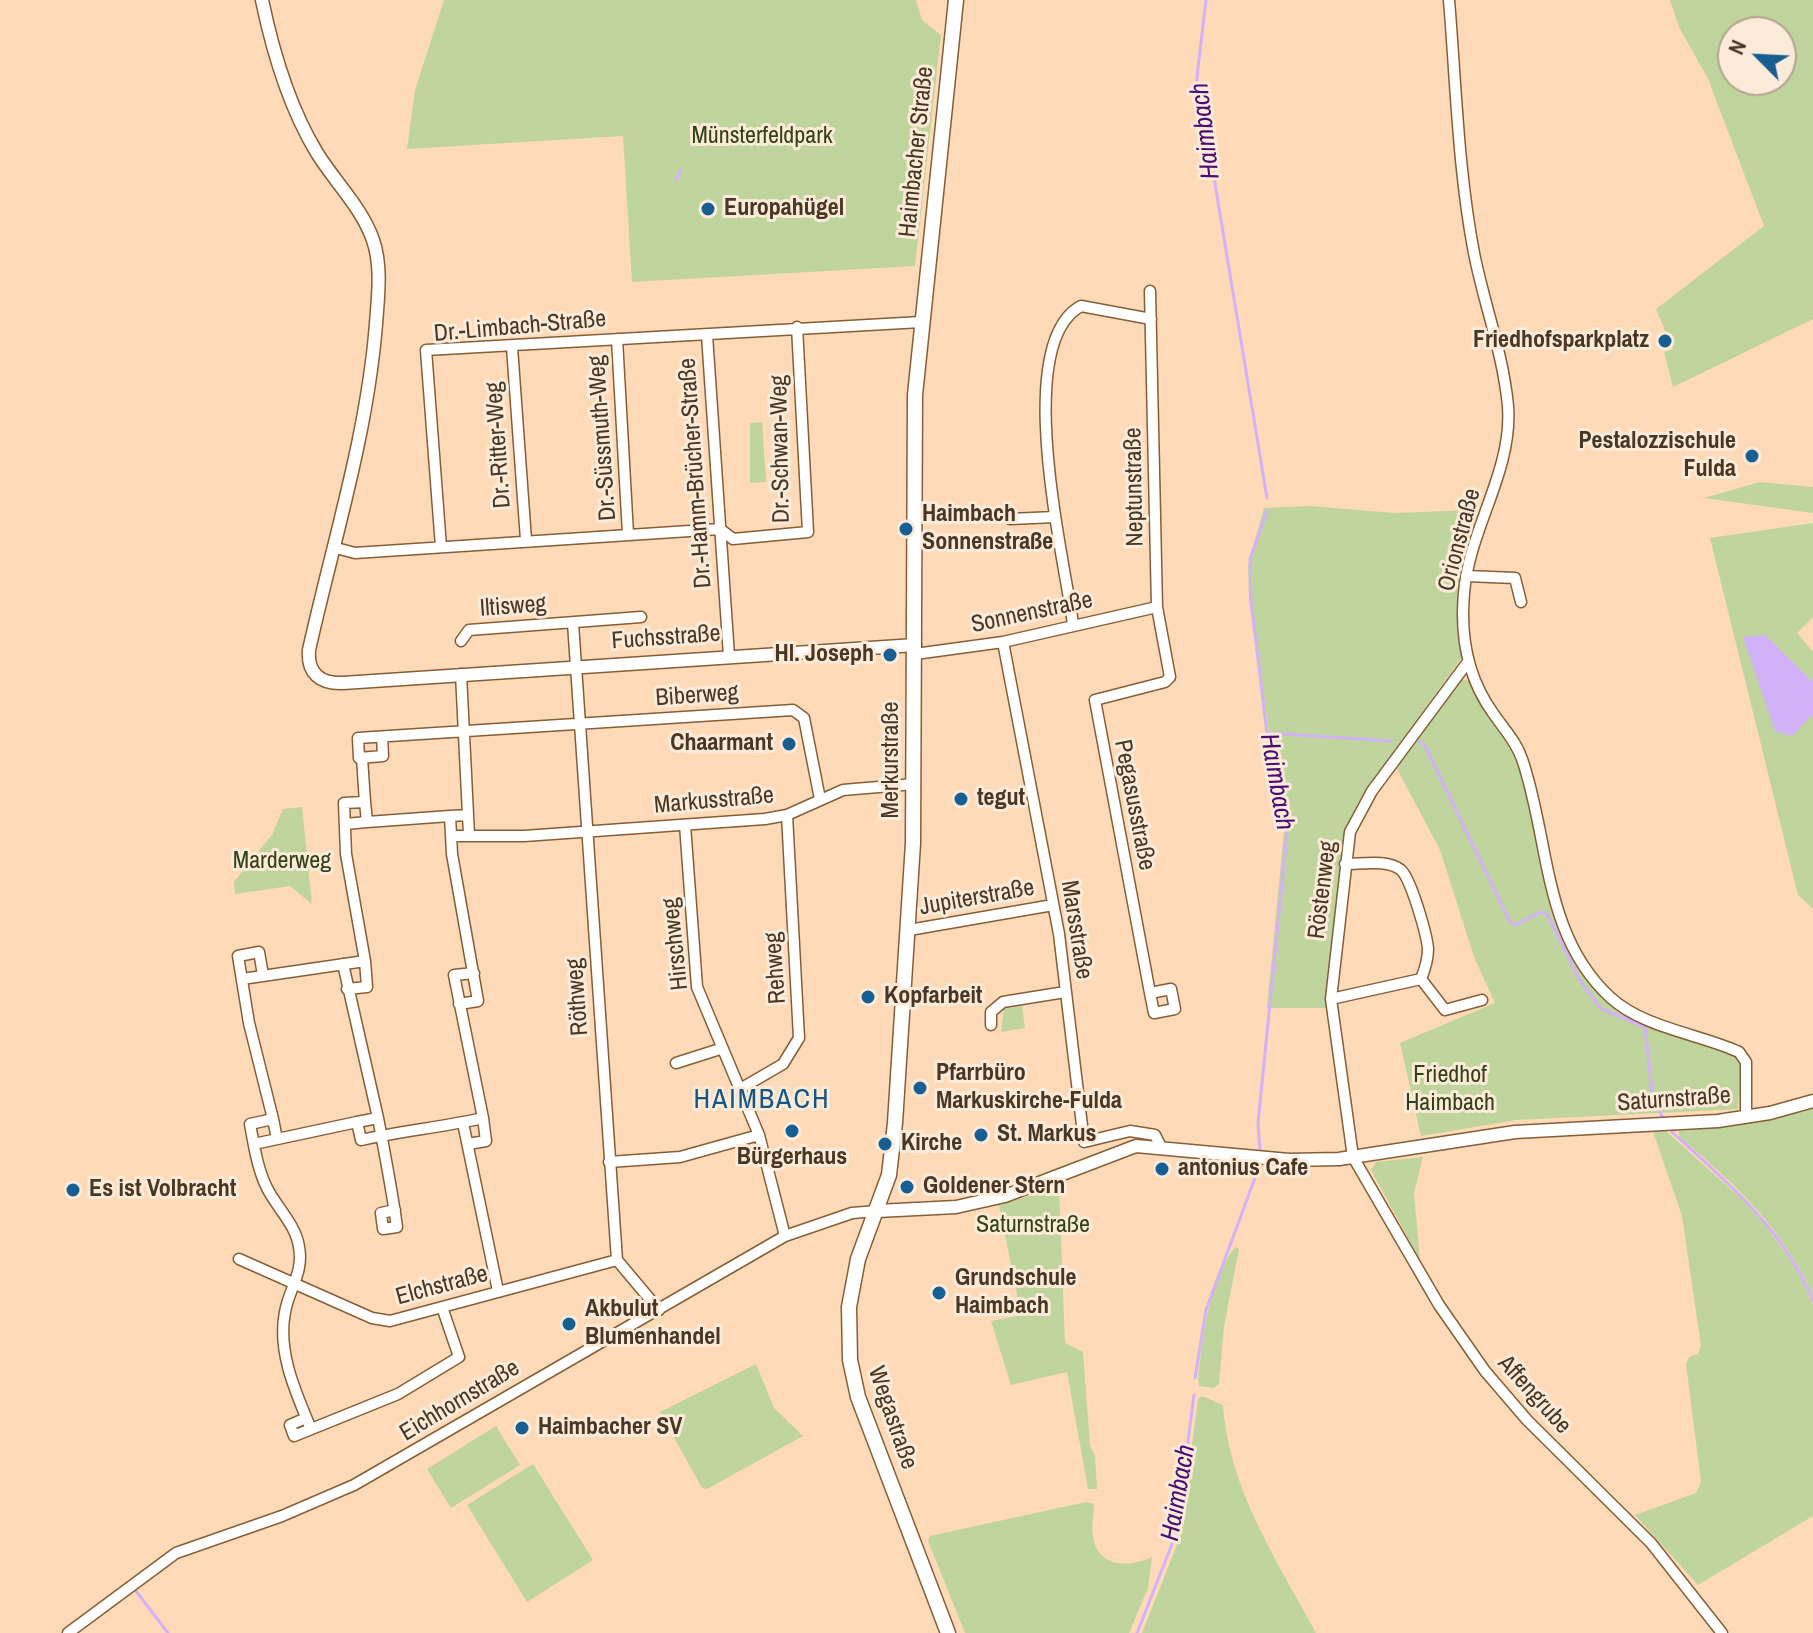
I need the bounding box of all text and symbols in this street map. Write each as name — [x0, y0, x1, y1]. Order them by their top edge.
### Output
north arrow — [1717, 16, 1797, 96]
text: N — [1721, 35, 1753, 59]
street label: Haimbacher Straße — [894, 65, 940, 239]
water label: Haimbach — [1185, 81, 1227, 181]
park label: Münsterfeldpark — [691, 123, 833, 151]
place label: Europahügel — [724, 195, 844, 223]
marker: Europahügel — [699, 200, 717, 218]
street label: Dr.-Limbach-Straße — [433, 305, 607, 349]
place label: Friedhofsparkplatz — [1473, 327, 1649, 355]
marker: Friedhofsparkplatz — [1656, 332, 1674, 350]
street label: Dr.-Süssmuth-Weg — [583, 354, 623, 522]
street label: Dr.-Hamm-Brücher-Straße — [674, 357, 718, 589]
street label: Dr.-Schwan-Weg — [765, 375, 797, 523]
street label: Dr.-Ritter-Weg — [480, 381, 518, 509]
street label: Neptunstraße — [1120, 427, 1150, 547]
place label: Pestalozzischule Fulda — [1578, 428, 1736, 484]
marker: Pestalozzischule Fulda — [1743, 447, 1761, 465]
street label: Orionstraße — [1433, 486, 1487, 594]
place label: Haimbach Sonnenstraße — [922, 501, 1053, 557]
marker: Haimbach Sonnenstraße — [897, 520, 915, 538]
street label: Sonnenstraße — [969, 586, 1095, 640]
street label: Iltisweg — [479, 590, 547, 624]
street label: Fuchsstraße — [610, 620, 722, 656]
place label: Hl. Joseph — [774, 641, 874, 669]
marker: Hl. Joseph — [881, 646, 899, 664]
street label: Biberweg — [655, 679, 739, 713]
street label: Merkurstraße — [878, 702, 906, 818]
place label: Chaarmant — [670, 730, 773, 758]
water label: Haimbach — [1252, 731, 1300, 833]
marker: Chaarmant — [780, 735, 798, 753]
street label: Pegasusstraße — [1107, 737, 1161, 873]
street label: Markusstraße — [653, 781, 775, 821]
place label: tegut — [977, 785, 1025, 813]
marker: tegut — [952, 790, 970, 808]
street label: Röstenweg — [1303, 839, 1343, 941]
park label: Marderweg — [233, 848, 331, 876]
street label: Jupiterstraße — [917, 874, 1037, 922]
street label: Marsstraße — [1054, 879, 1098, 981]
street label: Hirschweg — [657, 896, 695, 992]
street label: Rehweg — [759, 931, 793, 1005]
street label: Röthweg — [561, 957, 595, 1037]
place label: Kopfarbeit — [884, 983, 982, 1011]
marker: Kopfarbeit — [859, 988, 877, 1006]
place label: Pfarrbüro Markuskirche-Fulda — [936, 1060, 1122, 1116]
park label: Friedhof Haimbach — [1405, 1062, 1495, 1118]
marker: Pfarrbüro Markuskirche-Fulda — [911, 1079, 929, 1097]
street label: Saturnstraße — [1616, 1082, 1732, 1118]
district label: HAIMBACH — [693, 1083, 831, 1117]
place label: St. Markus — [997, 1121, 1097, 1149]
marker: Bürgerhaus — [783, 1122, 801, 1140]
marker: St. Markus — [972, 1126, 990, 1144]
place label: Kirche — [901, 1130, 962, 1158]
marker: Kirche — [876, 1135, 894, 1153]
place label: Bürgerhaus — [737, 1144, 847, 1172]
place label: antonius Cafe — [1178, 1155, 1308, 1183]
marker: antonius Cafe — [1153, 1160, 1171, 1178]
place label: Goldener Stern — [923, 1173, 1065, 1201]
place label: Es ist Volbracht — [89, 1176, 236, 1204]
marker: Goldener Stern — [898, 1178, 916, 1196]
marker: Es ist Volbracht — [64, 1181, 82, 1199]
park label: Saturnstraße — [976, 1212, 1090, 1240]
street label: Elchstraße — [393, 1260, 491, 1312]
place label: Grundschule Haimbach — [955, 1265, 1076, 1321]
marker: Grundschule Haimbach — [930, 1284, 948, 1302]
place label: Akbulut Blumenhandel — [585, 1296, 721, 1352]
marker: Akbulut Blumenhandel — [560, 1315, 578, 1333]
street label: Affengrube — [1491, 1350, 1577, 1440]
street label: Eichhornstraße — [395, 1354, 525, 1448]
street label: Wegastraße — [861, 1363, 923, 1473]
place label: Haimbacher SV — [538, 1414, 682, 1442]
marker: Haimbacher SV — [513, 1419, 531, 1437]
water label: Haimbach — [1155, 1442, 1203, 1544]

